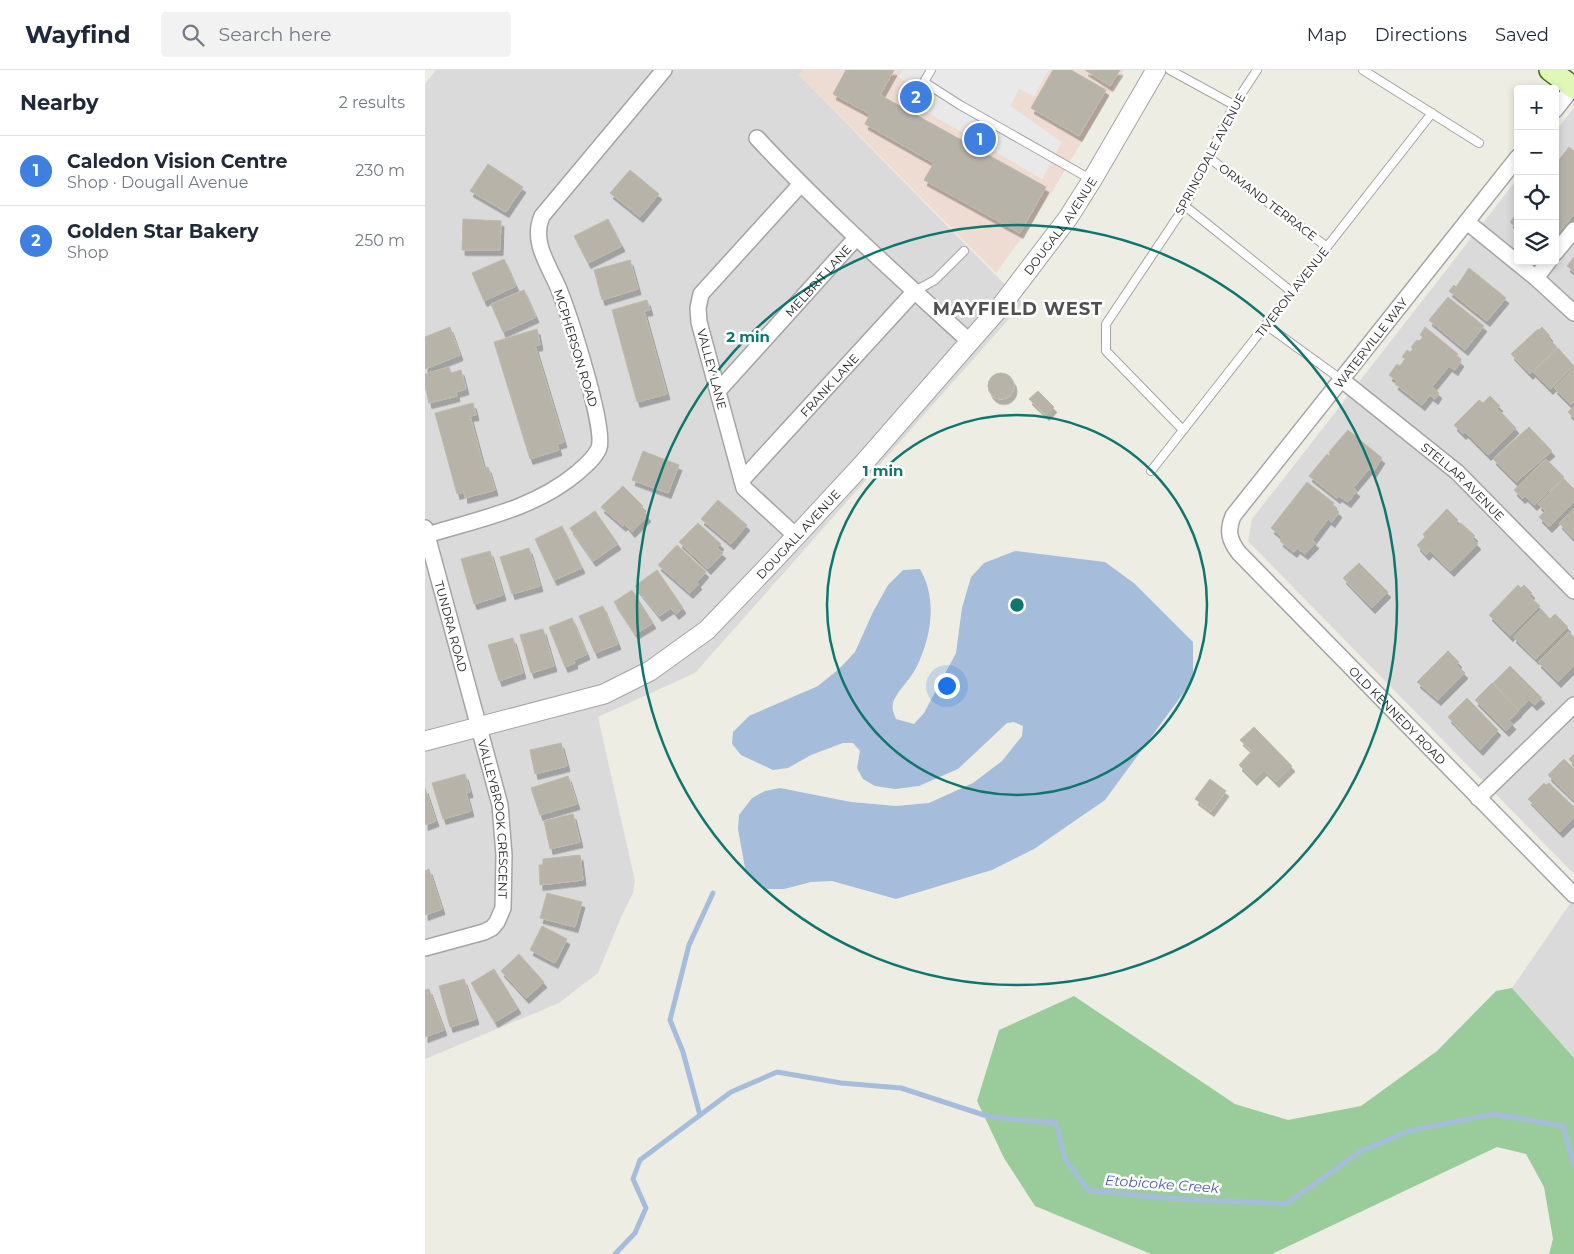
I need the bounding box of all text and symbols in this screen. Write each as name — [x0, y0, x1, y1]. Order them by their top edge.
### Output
search box — [161, 12, 511, 57]
text: Wayfind — [25, 20, 131, 49]
icon: search — [179, 21, 207, 49]
text: Search here — [219, 23, 332, 46]
text: Map — [1307, 24, 1347, 46]
text: Directions — [1375, 24, 1467, 46]
text: Saved — [1495, 24, 1549, 46]
pin: 2 — [900, 78, 932, 116]
map controls — [1514, 85, 1559, 265]
button: + — [1514, 85, 1559, 130]
text: Nearby — [20, 90, 99, 115]
street label: SPRINGDALE AVENUE — [1172, 91, 1248, 217]
text: 2 results — [339, 93, 405, 112]
pin: 1 — [964, 120, 996, 158]
button: − — [1514, 130, 1559, 175]
text: Caledon Vision Centre — [67, 150, 288, 173]
street label: ORMAND TERRACE — [1216, 160, 1320, 244]
text: 1 — [33, 161, 39, 180]
text: 230 m — [355, 161, 405, 180]
text: Shop · Dougall Avenue — [67, 173, 249, 192]
street label: DOUGALL AVENUE — [1020, 174, 1100, 278]
button: locate — [1514, 175, 1559, 220]
text: Golden Star Bakery — [67, 220, 259, 243]
button: layers — [1514, 220, 1559, 265]
text: 2 — [31, 231, 41, 250]
text: 250 m — [355, 231, 405, 250]
street label: MELBRIT LANE — [782, 241, 854, 319]
text: Shop — [67, 243, 109, 262]
street label: TIVERON AVENUE — [1252, 244, 1332, 340]
street label: MCPHERSON ROAD — [551, 287, 601, 409]
street label: WATERVILLE WAY — [1331, 295, 1411, 391]
district label: MAYFIELD WEST — [933, 298, 1103, 320]
street label: VALLEY LANE — [694, 327, 730, 411]
text: 2 min — [726, 327, 770, 346]
street label: FRANK LANE — [797, 350, 862, 419]
street label: STELLAR AVENUE — [1418, 439, 1508, 524]
text: 1 min — [863, 461, 903, 480]
street label: DOUGALL AVENUE — [753, 486, 843, 582]
street label: TUNDRA ROAD — [432, 579, 471, 674]
centre of rings — [1008, 596, 1026, 614]
street label: OLD KENNEDY ROAD — [1346, 663, 1449, 768]
your location — [934, 673, 960, 699]
street label: VALLEYBROOK CRESCENT — [475, 738, 512, 899]
water label: Etobicoke Creek — [1104, 1171, 1220, 1197]

